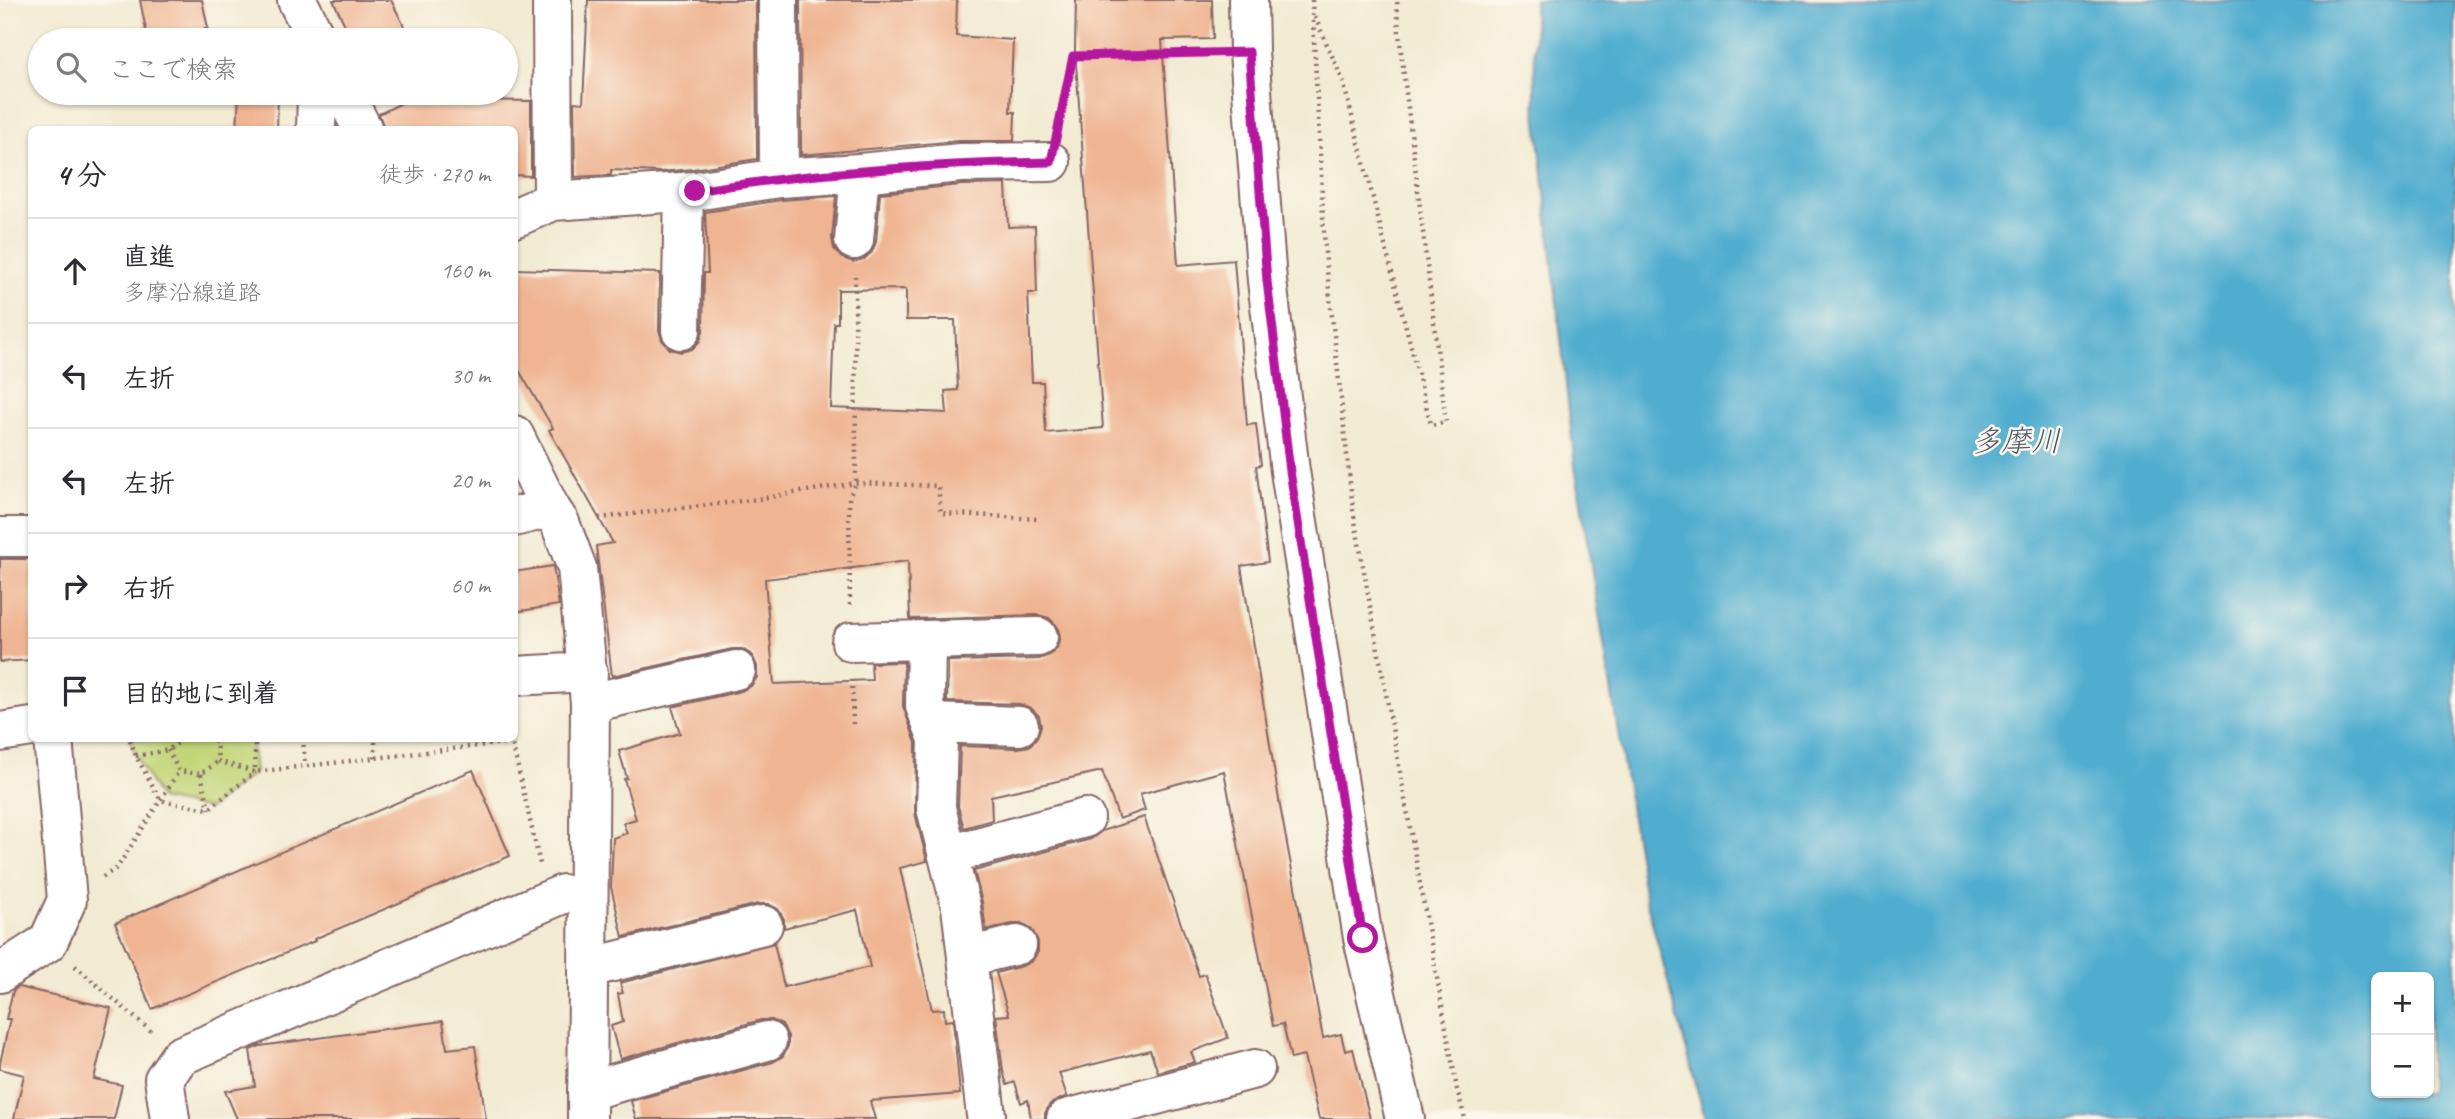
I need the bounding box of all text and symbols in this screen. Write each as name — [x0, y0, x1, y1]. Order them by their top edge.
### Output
search box — [28, 28, 518, 105]
icon: search — [52, 48, 90, 86]
text: ここで検索 — [108, 53, 238, 86]
text: 4 分 — [56, 156, 107, 194]
text: 徒歩 · 270 m — [379, 160, 490, 189]
route end — [679, 175, 710, 206]
text: 直進 — [123, 240, 175, 273]
icon: ahead — [56, 252, 94, 290]
text: 160 m — [441, 256, 490, 285]
text: 多摩沿線道路 — [123, 278, 261, 307]
icon: left — [56, 357, 94, 395]
text: 30 m — [451, 361, 490, 390]
text: 左折 — [123, 362, 175, 395]
water label: 多摩川 — [1971, 422, 2061, 460]
icon: left — [56, 462, 94, 500]
text: 20 m — [451, 466, 490, 495]
text: 左折 — [123, 467, 175, 500]
icon: right — [56, 567, 94, 605]
text: 60 m — [451, 571, 490, 600]
text: 右折 — [123, 572, 175, 605]
icon: arrive — [56, 672, 94, 710]
text: 目的地に到着 — [123, 677, 279, 710]
route start — [1347, 922, 1378, 953]
map controls — [2371, 972, 2434, 1098]
button: + — [2371, 972, 2434, 1035]
button: − — [2371, 1035, 2434, 1098]

